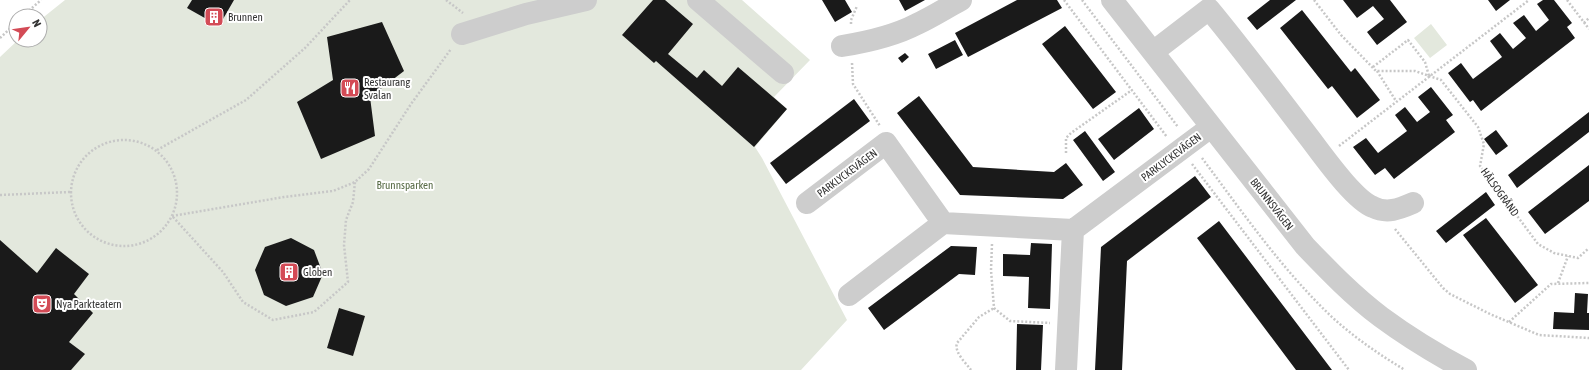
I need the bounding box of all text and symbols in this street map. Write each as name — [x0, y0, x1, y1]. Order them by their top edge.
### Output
building icon: Brunnen — [203, 6, 225, 28]
north arrow — [8, 8, 48, 48]
place label: Brunnen — [228, 11, 263, 23]
text: N — [30, 17, 44, 29]
place label: Restaurang Svalan — [364, 76, 410, 101]
restaurant icon: Restaurang Svalan — [339, 77, 361, 99]
street label: PARKLYCKEVÄGEN — [1139, 131, 1203, 183]
street label: PARKLYCKEVÄGEN — [815, 147, 879, 199]
street label: HÄLSOGRÄND — [1479, 166, 1521, 218]
street label: BRUNNSVÄGEN — [1248, 176, 1296, 232]
park label: Brunnsparken — [377, 179, 433, 191]
building icon: Globen — [278, 261, 300, 283]
place label: Globen — [303, 266, 332, 278]
theatre icon: Nya Parkteatern — [31, 293, 53, 315]
place label: Nya Parkteatern — [56, 298, 122, 310]

